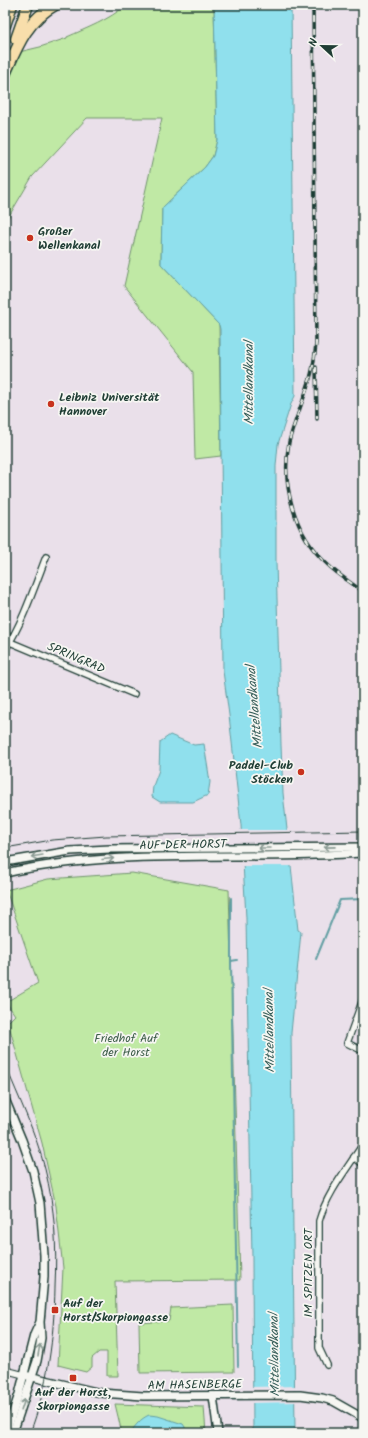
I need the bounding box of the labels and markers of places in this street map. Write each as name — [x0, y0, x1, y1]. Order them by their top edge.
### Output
place label: Großer Wellenkanal — [38, 222, 101, 255]
marker: Großer Wellenkanal — [25, 233, 35, 243]
place label: Leibniz Universität Hannover — [59, 388, 160, 421]
marker: Leibniz Universität Hannover — [46, 399, 56, 409]
place label: Paddel-Club Stöcken — [229, 756, 293, 789]
marker: Paddel-Club Stöcken — [296, 767, 306, 777]
place label: Auf der Horst/Skorpiongasse — [63, 1294, 168, 1327]
marker: Auf der Horst/Skorpiongasse — [50, 1305, 60, 1315]
marker: Auf der Horst, Skorpiongasse — [68, 1373, 78, 1383]
place label: Auf der Horst, Skorpiongasse — [35, 1383, 111, 1416]

